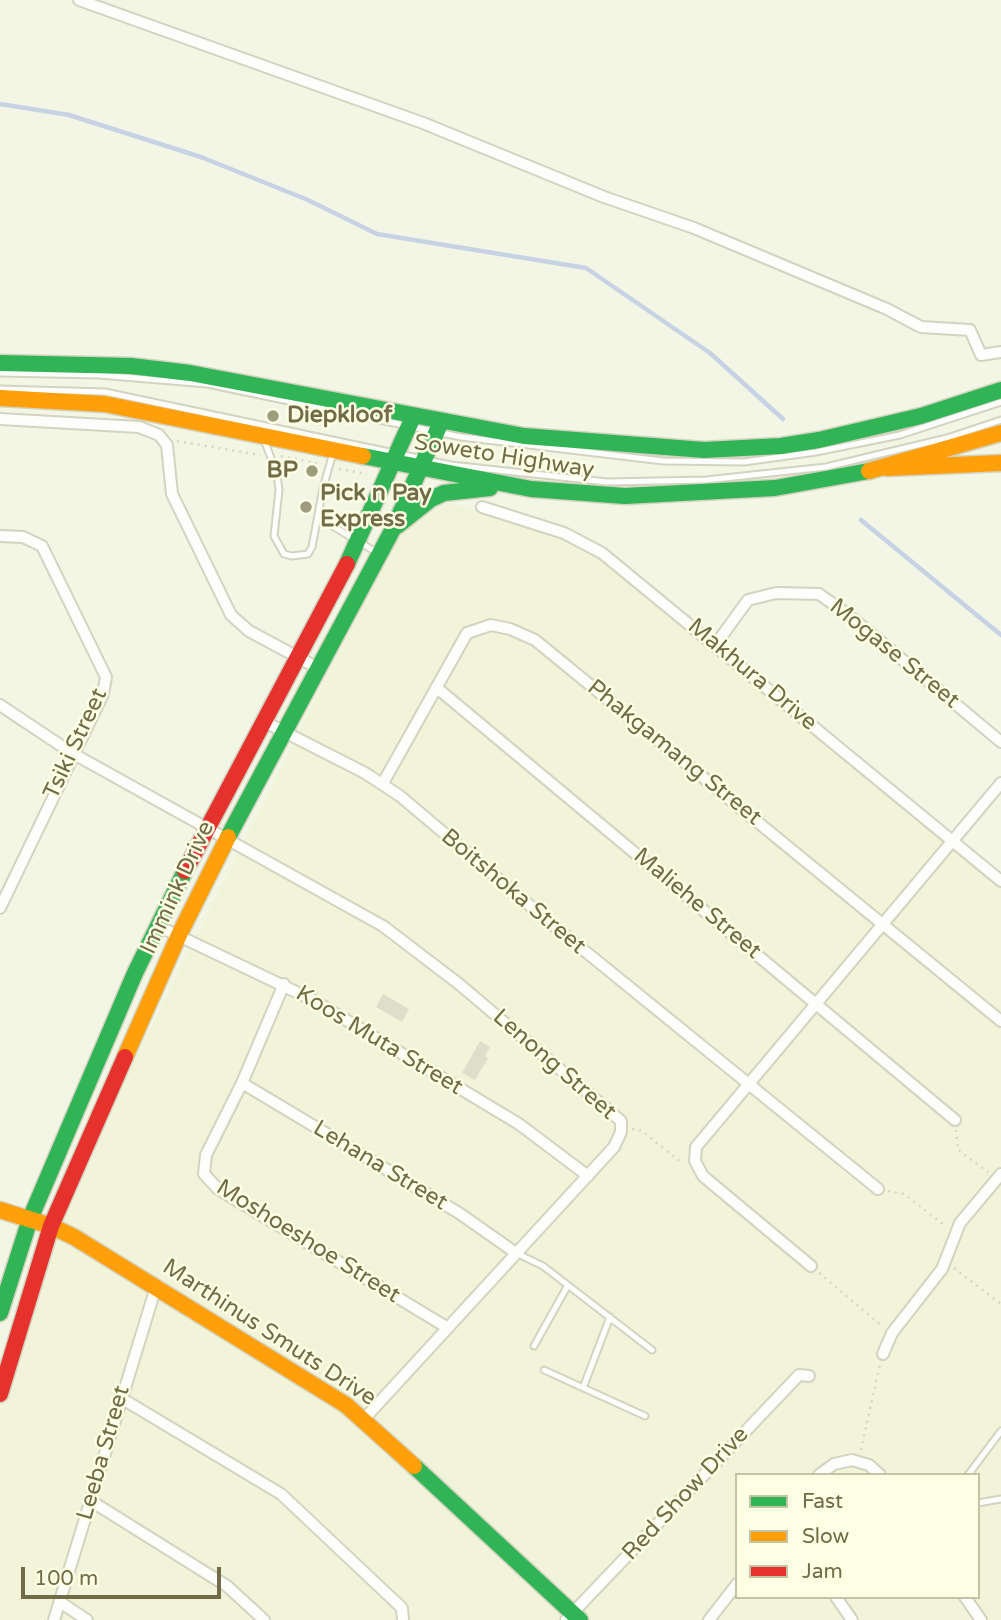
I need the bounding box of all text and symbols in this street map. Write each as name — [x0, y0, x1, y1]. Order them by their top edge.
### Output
place label: Diepkloof — [287, 402, 392, 430]
marker: Diepkloof — [265, 408, 281, 424]
street label: Soweto Highway — [412, 429, 596, 485]
place label: BP — [267, 457, 298, 485]
marker: BP — [304, 463, 320, 479]
place label: Pick n Pay Express — [320, 480, 432, 534]
marker: Pick n Pay Express — [298, 499, 314, 515]
street label: Mogase Street — [823, 593, 965, 715]
street label: Makhura Drive — [682, 613, 822, 737]
street label: Phakgamang Street — [581, 674, 767, 832]
street label: Tsiki Street — [38, 684, 114, 804]
street label: Immink Drive — [135, 817, 221, 959]
street label: Boitshoka Street — [435, 823, 591, 961]
street label: Maliehe Street — [627, 843, 767, 965]
street label: Koos Muta Street — [291, 980, 467, 1102]
street label: Lenong Street — [487, 1004, 621, 1126]
street label: Lehana Street — [308, 1115, 452, 1217]
street label: Moshoeshoe Street — [211, 1174, 405, 1310]
street label: Marthinus Smuts Drive — [157, 1254, 381, 1412]
street label: Leeba Street — [72, 1383, 136, 1523]
street label: Red Show Drive — [617, 1421, 755, 1567]
legend — [735, 1473, 980, 1599]
text: Fast — [802, 1489, 843, 1514]
text: Slow — [802, 1524, 849, 1549]
scale bar — [24, 1554, 224, 1598]
text: Jam — [802, 1559, 843, 1584]
text: 100 m — [34, 1566, 98, 1591]

